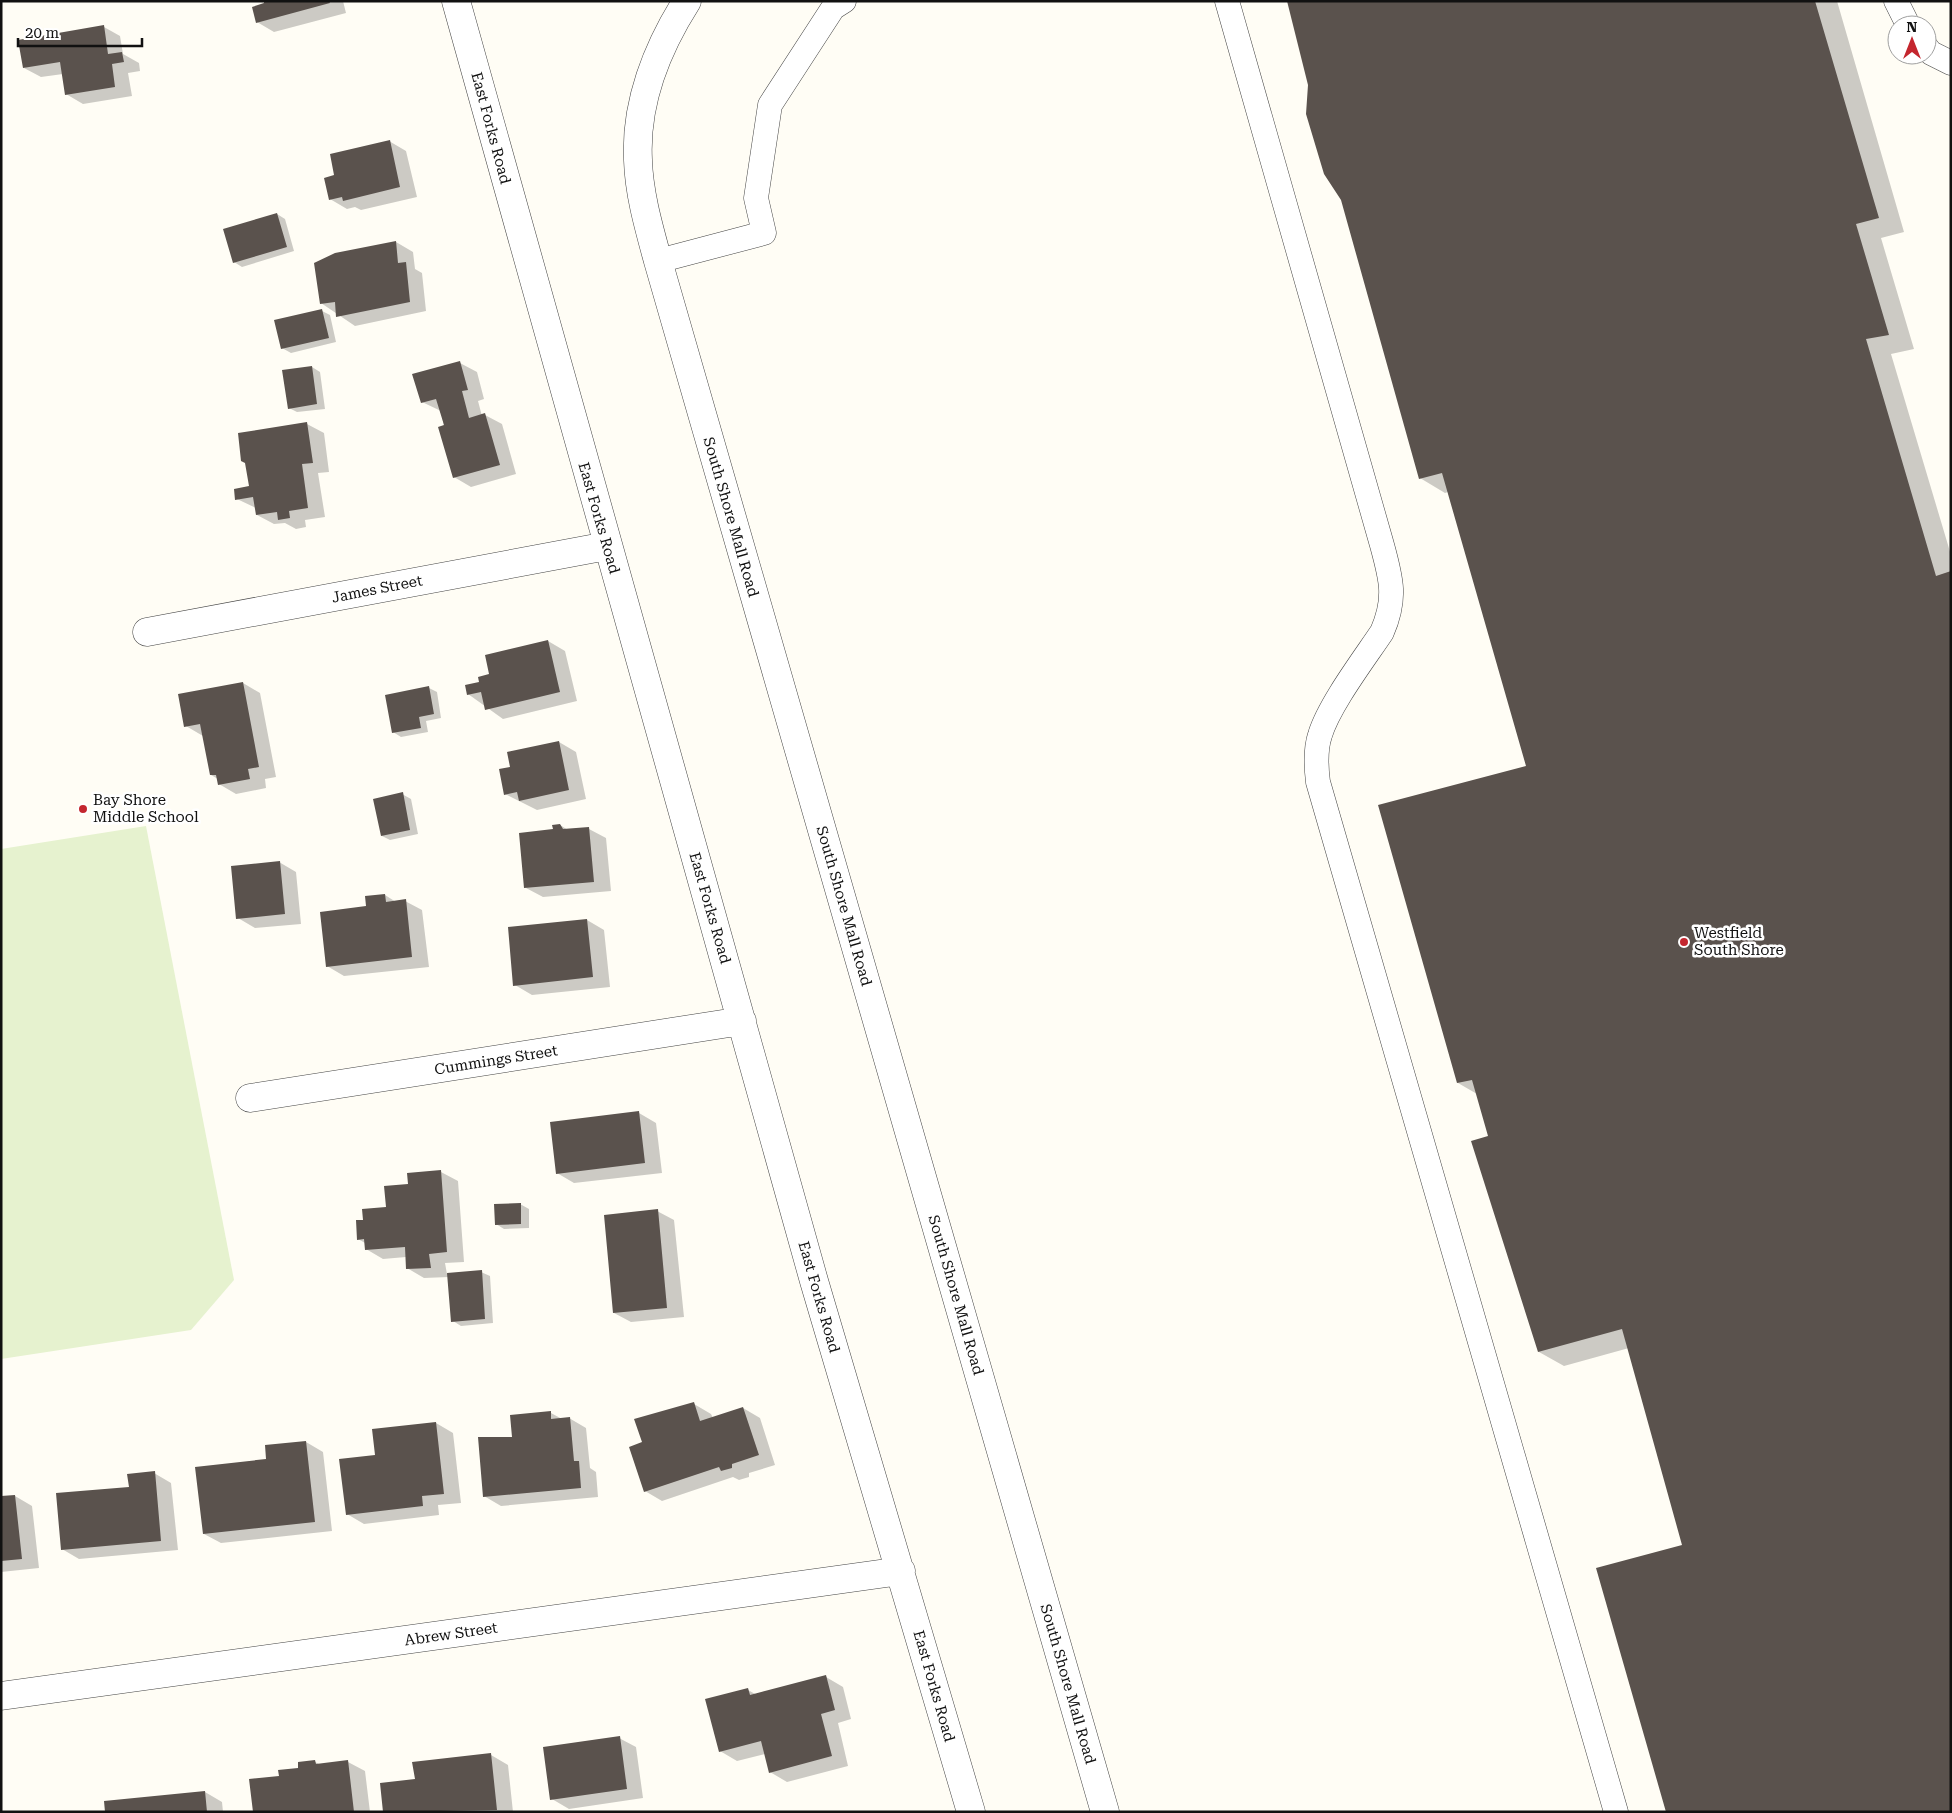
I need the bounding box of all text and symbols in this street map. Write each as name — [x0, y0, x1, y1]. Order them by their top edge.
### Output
scale bar — [18, 15, 141, 47]
north arrow — [1887, 15, 1937, 65]
text: N — [1907, 19, 1918, 35]
text: 20 m — [25, 24, 60, 42]
street label: East Forks Road — [467, 70, 515, 186]
street label: South Shore Mall Road — [700, 435, 763, 599]
street label: East Forks Road — [574, 460, 624, 576]
street label: James Street — [330, 571, 424, 607]
place label: Bay Shore Middle School — [93, 791, 199, 826]
marker: Bay Shore Middle School — [77, 803, 89, 815]
street label: South Shore Mall Road — [813, 824, 876, 988]
street label: East Forks Road — [685, 850, 735, 966]
place label: Westfield South Shore — [1694, 924, 1784, 959]
marker: Westfield South Shore — [1678, 936, 1690, 948]
street label: Cummings Street — [433, 1041, 559, 1079]
street label: South Shore Mall Road — [925, 1213, 988, 1377]
street label: East Forks Road — [794, 1239, 844, 1355]
street label: South Shore Mall Road — [1037, 1602, 1100, 1766]
street label: Abrew Street — [403, 1619, 499, 1649]
street label: East Forks Road — [909, 1628, 959, 1744]

